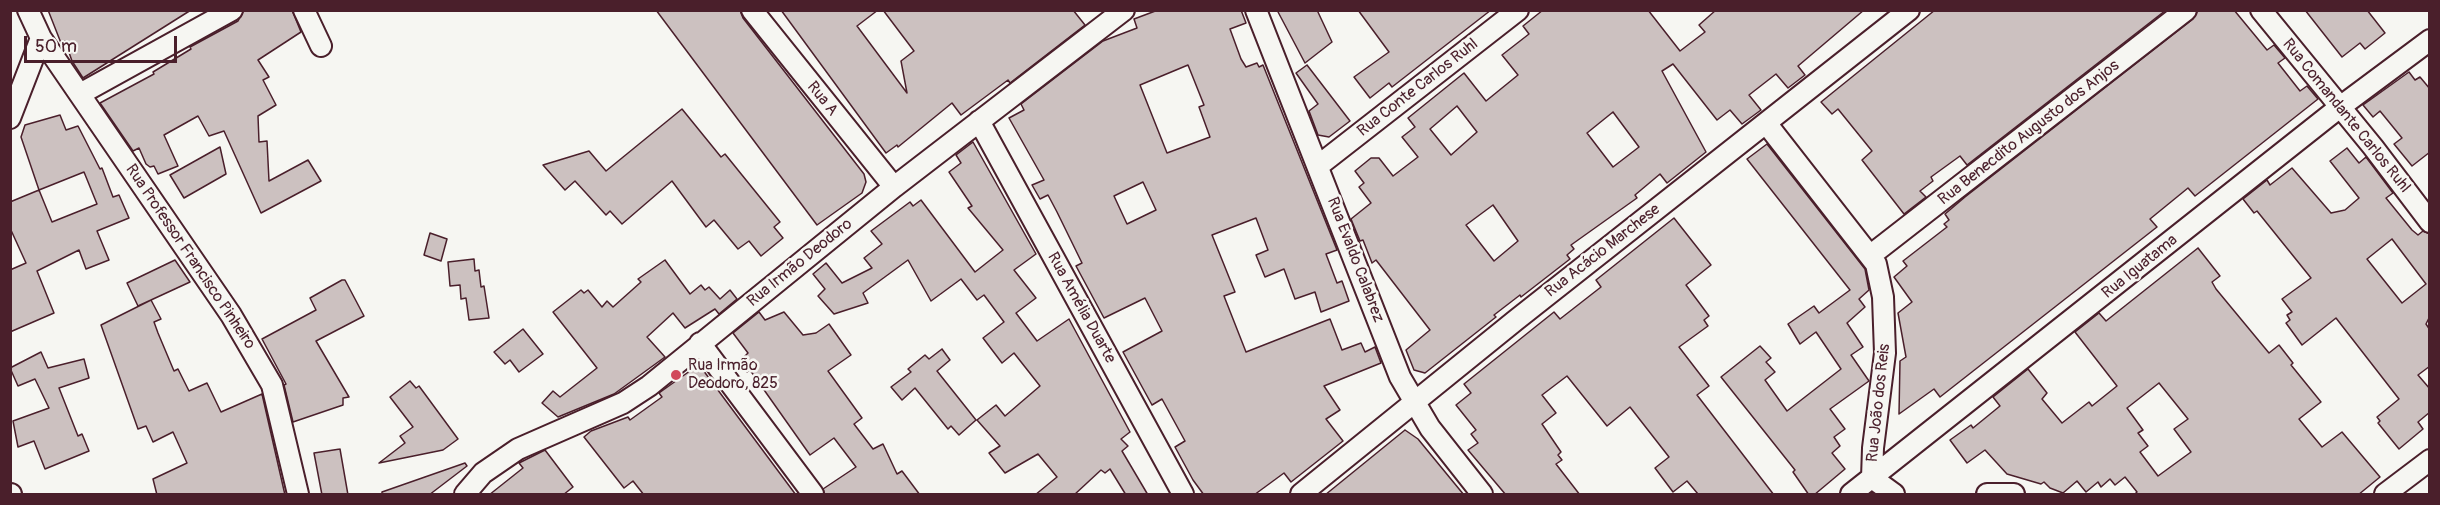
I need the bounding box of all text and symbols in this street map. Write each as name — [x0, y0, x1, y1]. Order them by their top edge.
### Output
scale bar — [27, 24, 180, 62]
text: 50 m — [35, 35, 77, 58]
street label: Rua Conte Carlos Ruhl — [1354, 35, 1482, 141]
street label: Rua Comandante Carlos Ruhl — [2278, 35, 2414, 197]
street label: Rua Benecdito Augusto dos Anjos — [1935, 56, 2123, 210]
street label: Rua A — [802, 78, 842, 120]
street label: Rua Professor Francisco Pinheiro — [121, 161, 259, 353]
street label: Rua Evaldo Calabrez — [1322, 195, 1388, 325]
street label: Rua Acácio Marchese — [1542, 200, 1664, 302]
street label: Rua Irmão Deodoro — [744, 215, 856, 311]
street label: Rua Iguatama — [2098, 231, 2182, 303]
street label: Rua Amélia Duarte — [1043, 249, 1119, 367]
street label: Rua João dos Reis — [1863, 343, 1895, 463]
place label: Rua Irmão Deodoro, 825 — [688, 356, 778, 394]
marker: Rua Irmão Deodoro, 825 — [669, 368, 683, 382]

